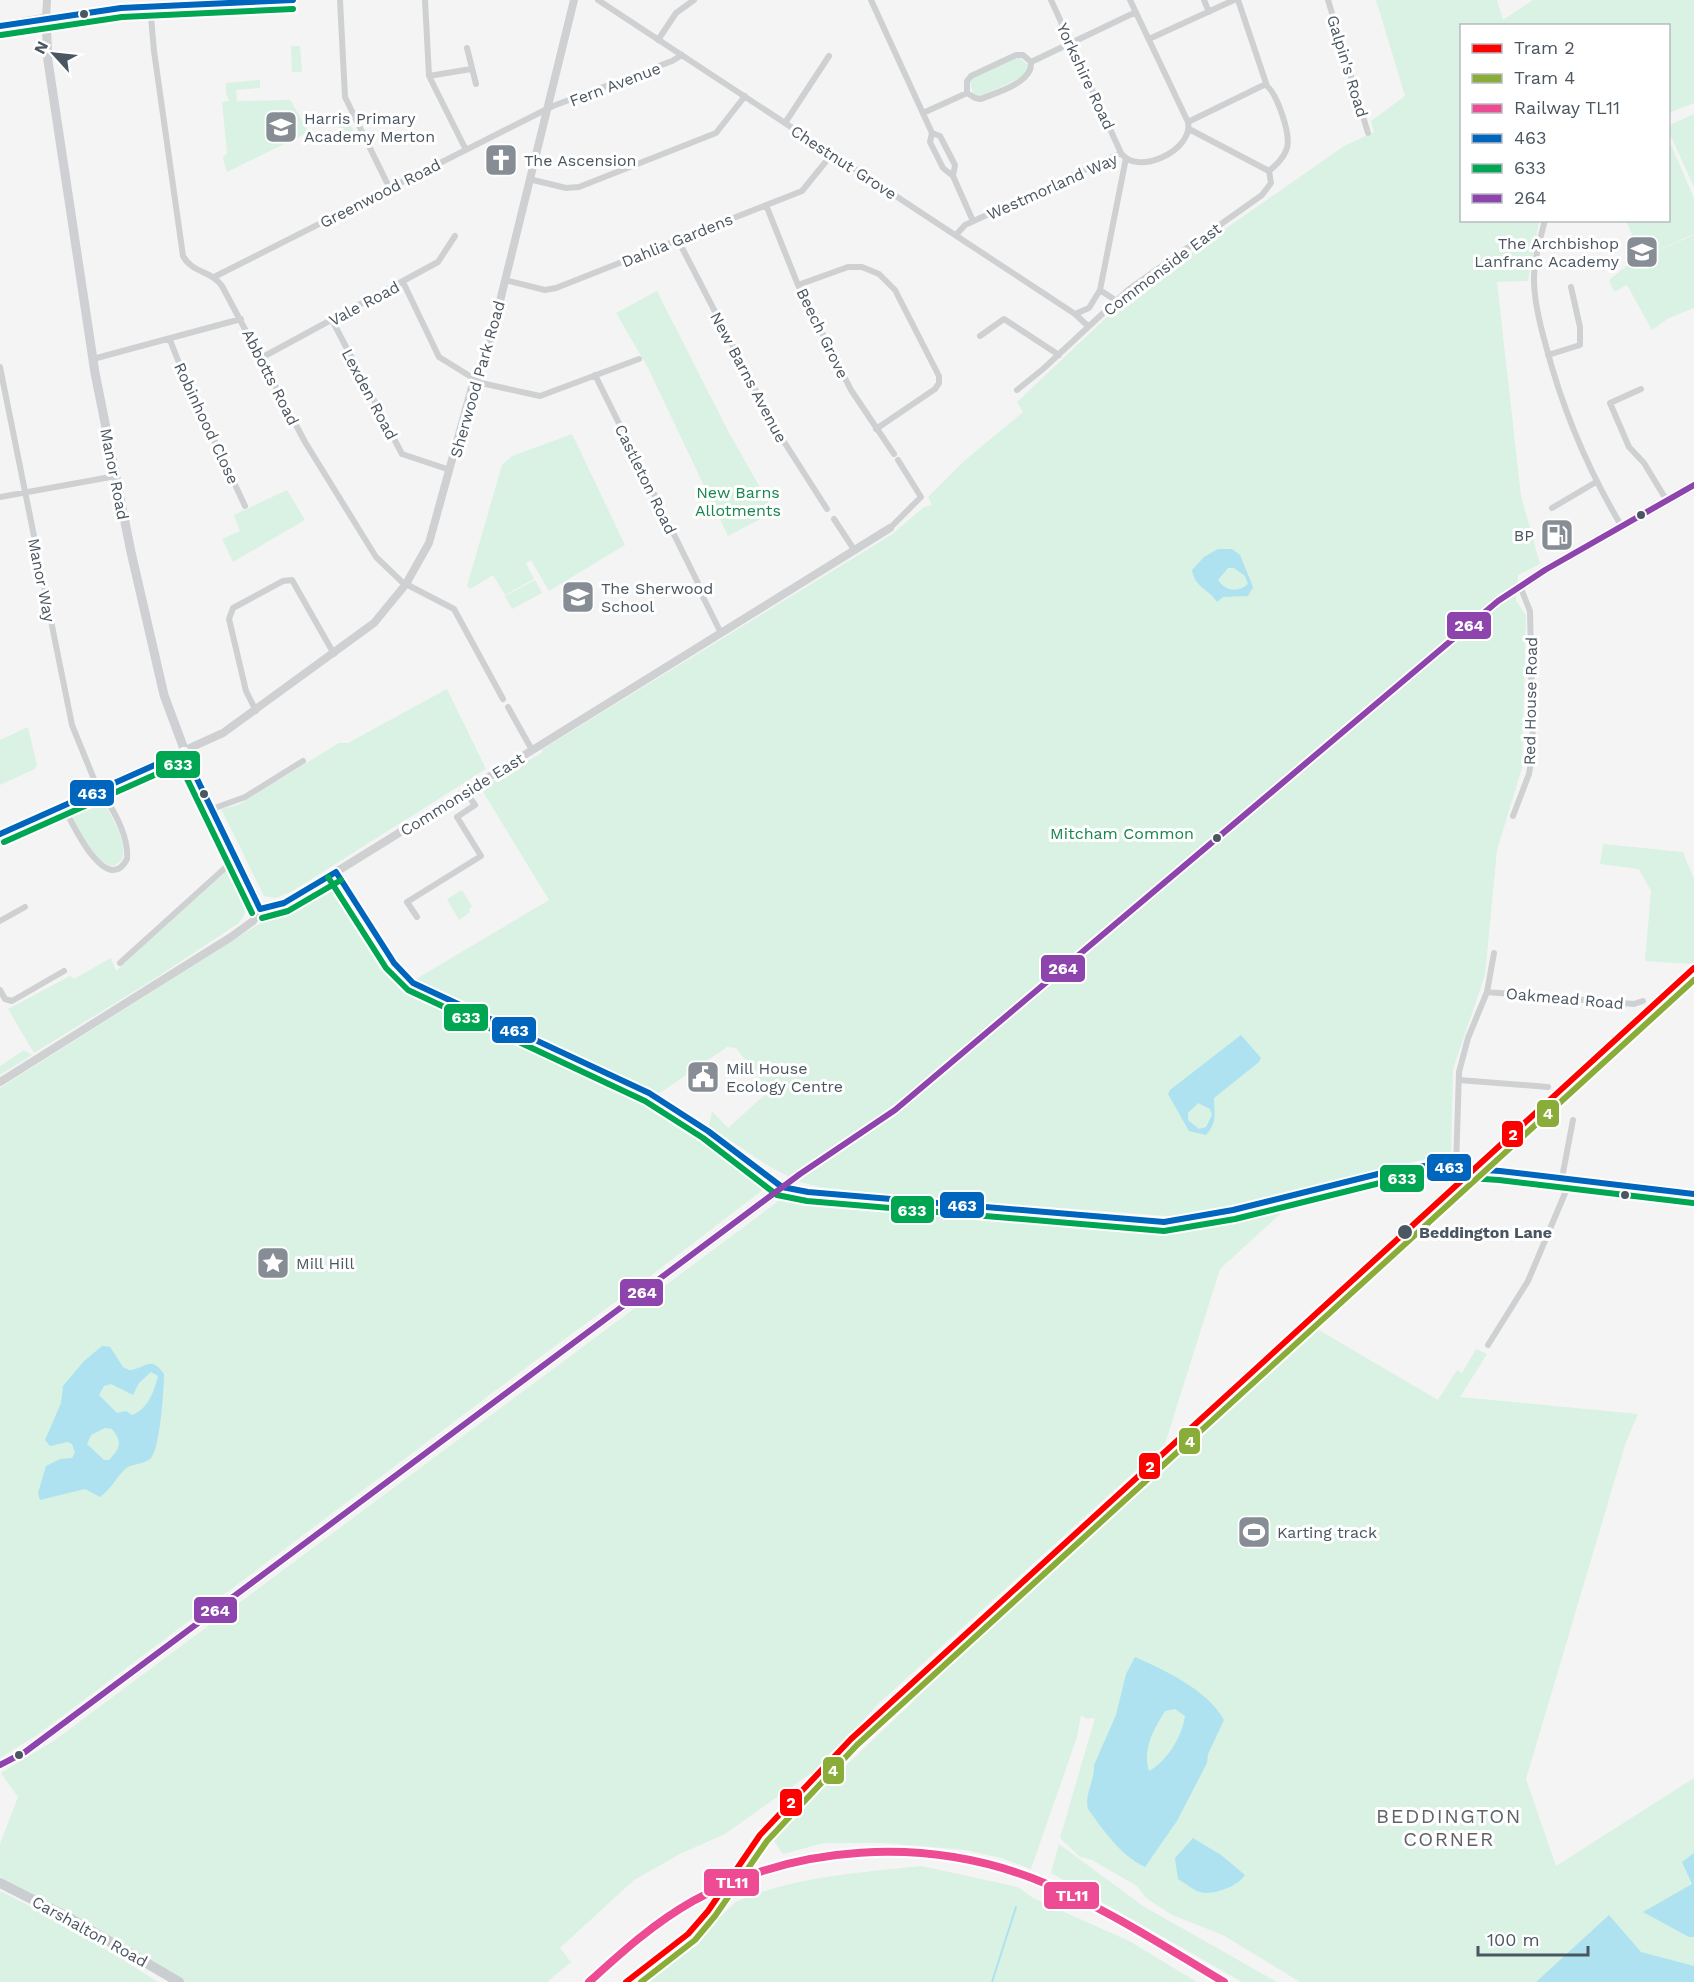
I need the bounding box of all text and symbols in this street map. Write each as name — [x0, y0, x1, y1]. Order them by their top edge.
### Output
unlabelled marker — [78, 8, 90, 20]
street label: Galpin's Road — [1323, 13, 1372, 120]
street label: Yorkshire Road — [1053, 20, 1119, 133]
north arrow — [24, 24, 84, 84]
legend — [1460, 24, 1670, 222]
text: Tram 2 — [1514, 37, 1575, 58]
text: N — [30, 38, 52, 57]
street label: Fern Avenue — [567, 58, 663, 111]
text: Tram 4 — [1514, 67, 1575, 88]
text: Railway TL11 — [1514, 97, 1620, 118]
school or university icon: Harris Primary Academy Merton — [263, 109, 299, 145]
place label: Harris Primary Academy Merton — [304, 109, 435, 146]
street label: Chestnut Grove — [787, 121, 900, 204]
text: 463 — [1514, 127, 1546, 148]
church icon: The Ascension — [483, 142, 519, 178]
street label: Westmorland Way — [984, 149, 1121, 224]
place label: The Ascension — [524, 151, 637, 170]
street label: Greenwood Road — [317, 155, 444, 232]
text: 633 — [1514, 157, 1546, 178]
text: 264 — [1514, 187, 1546, 208]
street label: Dahlia Gardens — [619, 209, 736, 271]
street label: Commonside East — [1100, 219, 1225, 320]
place label: The Archbishop Lanfranc Academy — [1474, 234, 1620, 271]
school or university icon: The Archbishop Lanfranc Academy — [1624, 234, 1660, 270]
street label: Vale Road — [326, 277, 403, 330]
street label: Beech Grove — [792, 285, 853, 382]
street label: Sherwood Park Road — [446, 299, 509, 460]
street label: New Barns Avenue — [706, 309, 791, 446]
street label: Abbotts Road — [238, 326, 303, 429]
street label: Lexden Road — [338, 346, 401, 443]
street label: Robinhood Close — [170, 359, 243, 487]
street label: Castleton Road — [611, 421, 680, 537]
street label: Manor Road — [96, 427, 133, 521]
park label: New Barns Allotments — [695, 483, 781, 520]
unlabelled marker — [1635, 509, 1647, 521]
fuel station icon: BP — [1539, 517, 1575, 553]
place label: BP — [1514, 526, 1534, 545]
street label: Manor Way — [24, 537, 59, 624]
school or university icon: The Sherwood School — [560, 579, 596, 615]
place label: The Sherwood School — [601, 579, 713, 616]
line badge: 264 — [1446, 611, 1492, 640]
text: 264 — [1454, 616, 1484, 635]
street label: Red House Road — [1520, 637, 1541, 765]
street label: Commonside East — [397, 748, 528, 840]
line badge: 633 — [155, 750, 201, 779]
text: 633 — [164, 755, 192, 774]
line badge: 463 — [69, 779, 115, 807]
text: 463 — [77, 784, 107, 803]
unlabelled marker — [198, 788, 210, 800]
park label: Mitcham Common — [1050, 824, 1194, 843]
unlabelled marker — [1211, 832, 1223, 844]
line badge: 264 — [1040, 954, 1086, 983]
text: 264 — [1048, 959, 1078, 978]
street label: Oakmead Road — [1505, 984, 1625, 1013]
line badge: 633 — [443, 1003, 489, 1032]
text: 633 — [452, 1008, 480, 1027]
line badge: 463 — [491, 1016, 537, 1044]
text: 463 — [499, 1021, 529, 1040]
public building icon: Mill House Ecology Centre — [685, 1059, 721, 1095]
place label: Mill House Ecology Centre — [726, 1059, 843, 1096]
line badge: 4 — [1536, 1099, 1560, 1128]
text: 4 — [1543, 1104, 1553, 1123]
line badge: 2 — [1501, 1120, 1524, 1148]
text: 2 — [1508, 1125, 1518, 1144]
line badge: 463 — [1426, 1153, 1472, 1182]
text: 463 — [1434, 1158, 1464, 1177]
line badge: 633 — [1379, 1164, 1425, 1193]
text: 633 — [1388, 1169, 1416, 1188]
unlabelled marker — [1619, 1189, 1631, 1201]
line badge: 463 — [939, 1191, 985, 1219]
line badge: 633 — [890, 1195, 935, 1224]
text: 463 — [947, 1196, 977, 1215]
text: 633 — [898, 1201, 926, 1220]
marker: Beddington Lane — [1396, 1223, 1414, 1241]
place label: Beddington Lane — [1419, 1223, 1552, 1242]
place icon: Mill Hill — [255, 1245, 291, 1281]
place label: Mill Hill — [296, 1254, 355, 1273]
line badge: 264 — [619, 1278, 664, 1307]
text: 264 — [627, 1283, 657, 1302]
line badge: 4 — [1178, 1427, 1201, 1455]
text: 4 — [1185, 1432, 1195, 1451]
line badge: 2 — [1138, 1452, 1161, 1480]
text: 2 — [1145, 1457, 1155, 1476]
sports icon: Karting track — [1236, 1514, 1272, 1550]
place label: Karting track — [1277, 1523, 1377, 1542]
line badge: 264 — [193, 1596, 238, 1624]
text: 264 — [200, 1601, 230, 1620]
unlabelled marker — [13, 1749, 25, 1761]
line badge: 4 — [822, 1756, 845, 1785]
text: 4 — [828, 1761, 838, 1780]
line badge: 2 — [779, 1788, 803, 1817]
text: 2 — [786, 1793, 796, 1812]
district label: BEDDINGTON CORNER — [1376, 1804, 1522, 1851]
line badge: TL11 — [703, 1868, 760, 1897]
text: TL11 — [716, 1873, 748, 1892]
line badge: TL11 — [1043, 1881, 1100, 1910]
text: TL11 — [1056, 1886, 1088, 1905]
street label: Carshalton Road — [29, 1892, 151, 1971]
scale bar — [1478, 1919, 1588, 1957]
text: 100 m — [1487, 1929, 1540, 1950]

